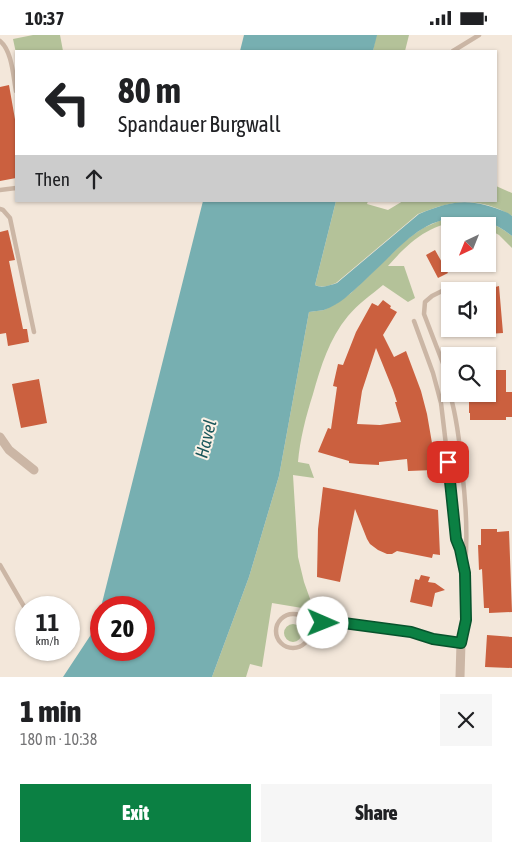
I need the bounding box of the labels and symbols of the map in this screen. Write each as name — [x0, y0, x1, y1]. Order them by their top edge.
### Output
north arrow — [441, 217, 496, 273]
water label: Havel — [191, 417, 220, 460]
pin — [427, 441, 469, 483]
speed limit sign: 20 — [90, 596, 155, 661]
position arrow — [296, 596, 348, 648]

